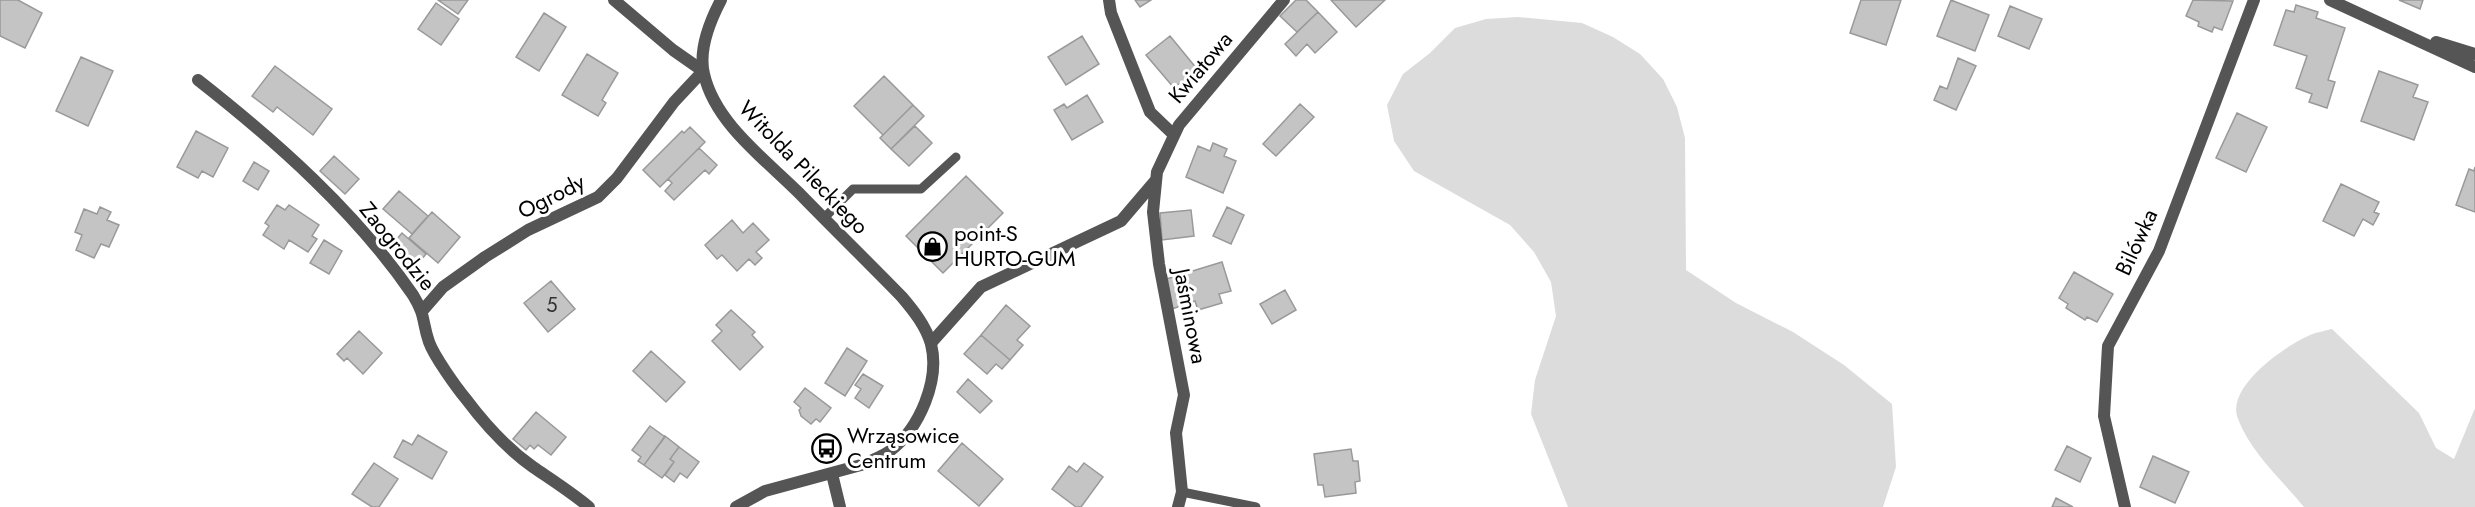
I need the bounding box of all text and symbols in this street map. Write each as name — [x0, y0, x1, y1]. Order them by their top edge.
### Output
street label: Kwiatowa — [1160, 24, 1240, 110]
street label: Witolda Pileckiego — [732, 93, 876, 241]
street label: Ogrody — [512, 165, 590, 226]
street label: Zaogrodzie — [352, 195, 444, 297]
street label: Bilówka — [2107, 204, 2165, 280]
place label: point-S HURTO-GUM — [954, 217, 1076, 274]
shop icon: point-S HURTO-GUM — [917, 230, 949, 262]
street label: Jaśminowa — [1166, 263, 1216, 366]
house number: 5 — [546, 291, 558, 320]
place label: Wrząsowice Centrum — [847, 419, 959, 476]
bus stop icon: Wrząsowice Centrum — [810, 432, 842, 464]

